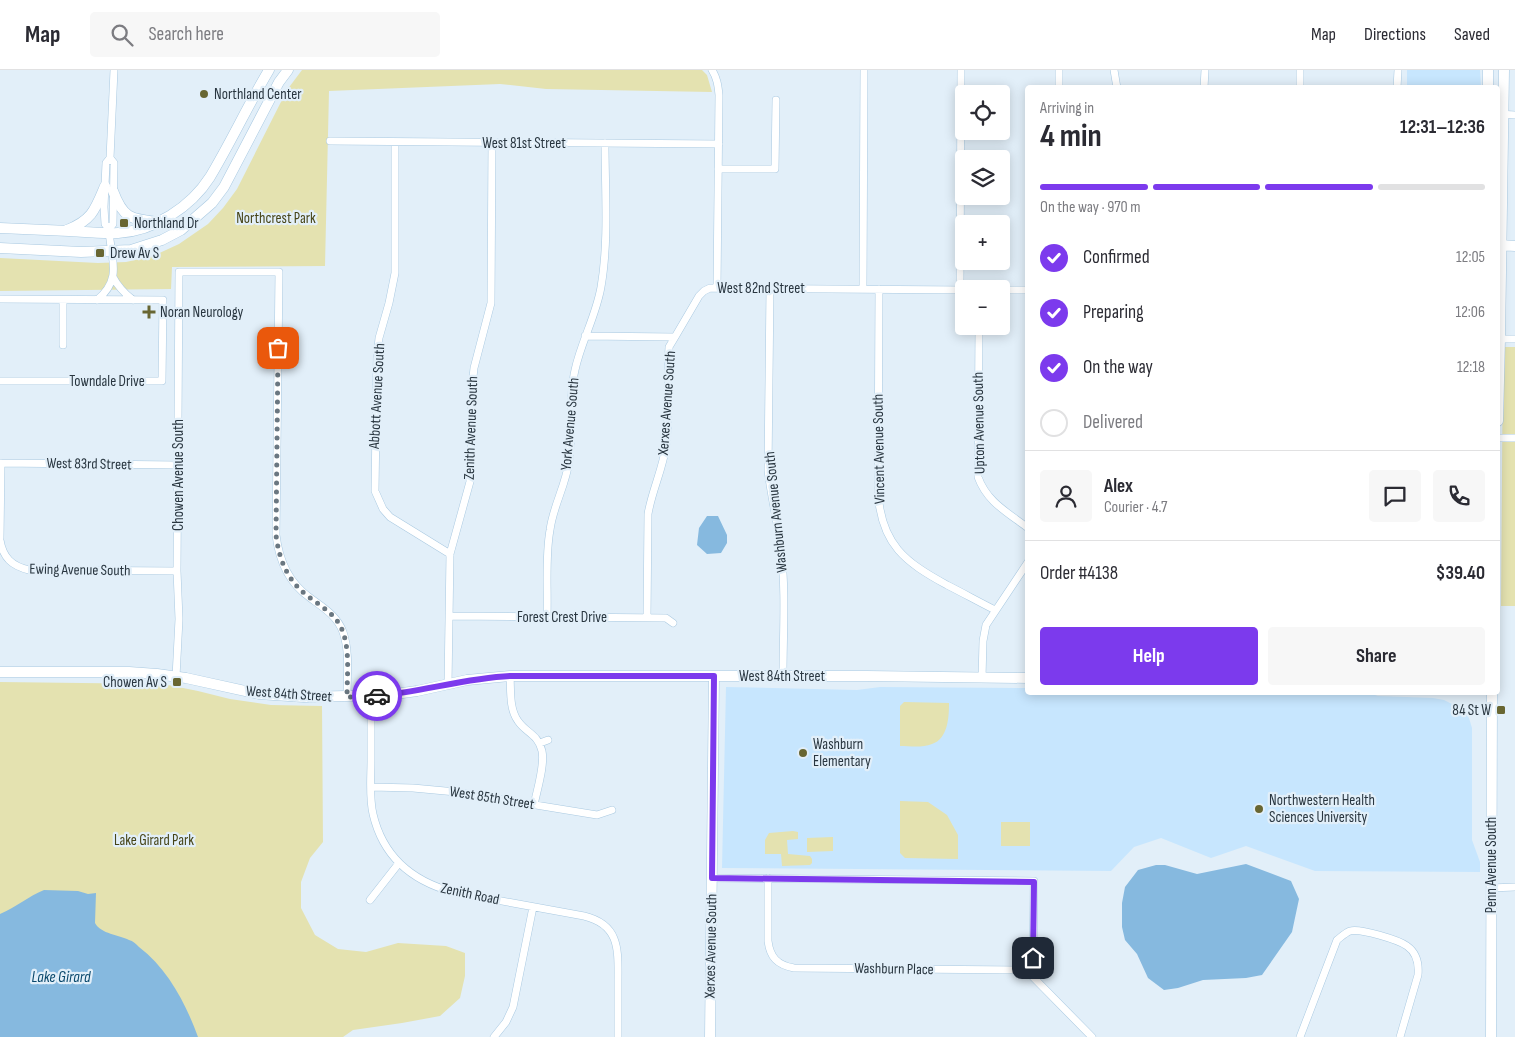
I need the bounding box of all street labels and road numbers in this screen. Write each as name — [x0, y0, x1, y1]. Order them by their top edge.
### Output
street label: West 81st Street — [482, 134, 566, 153]
street label: West 82nd Street — [717, 279, 805, 298]
street label: Abbott Avenue South — [365, 343, 389, 450]
street label: Xerxes Avenue South — [654, 350, 680, 457]
street label: Towndale Drive — [69, 372, 145, 391]
street label: Upton Avenue South — [969, 372, 989, 474]
street label: Zenith Avenue South — [460, 376, 482, 480]
street label: York Avenue South — [556, 377, 584, 471]
street label: Vincent Avenue South — [869, 394, 889, 504]
street label: Chowen Avenue South — [169, 419, 188, 531]
street label: Washburn Avenue South — [760, 451, 792, 573]
street label: West 83rd Street — [46, 454, 132, 474]
street label: Ewing Avenue South — [29, 560, 131, 580]
street label: Forest Crest Drive — [517, 608, 607, 627]
street label: West 84th Street — [739, 667, 825, 686]
street label: West 84th Street — [245, 682, 333, 707]
street label: West 85th Street — [448, 782, 536, 814]
street label: Penn Avenue South — [1482, 817, 1501, 913]
street label: Zenith Road — [439, 879, 501, 909]
street label: Xerxes Avenue South — [701, 894, 721, 999]
street label: Washburn Place — [854, 959, 934, 979]

